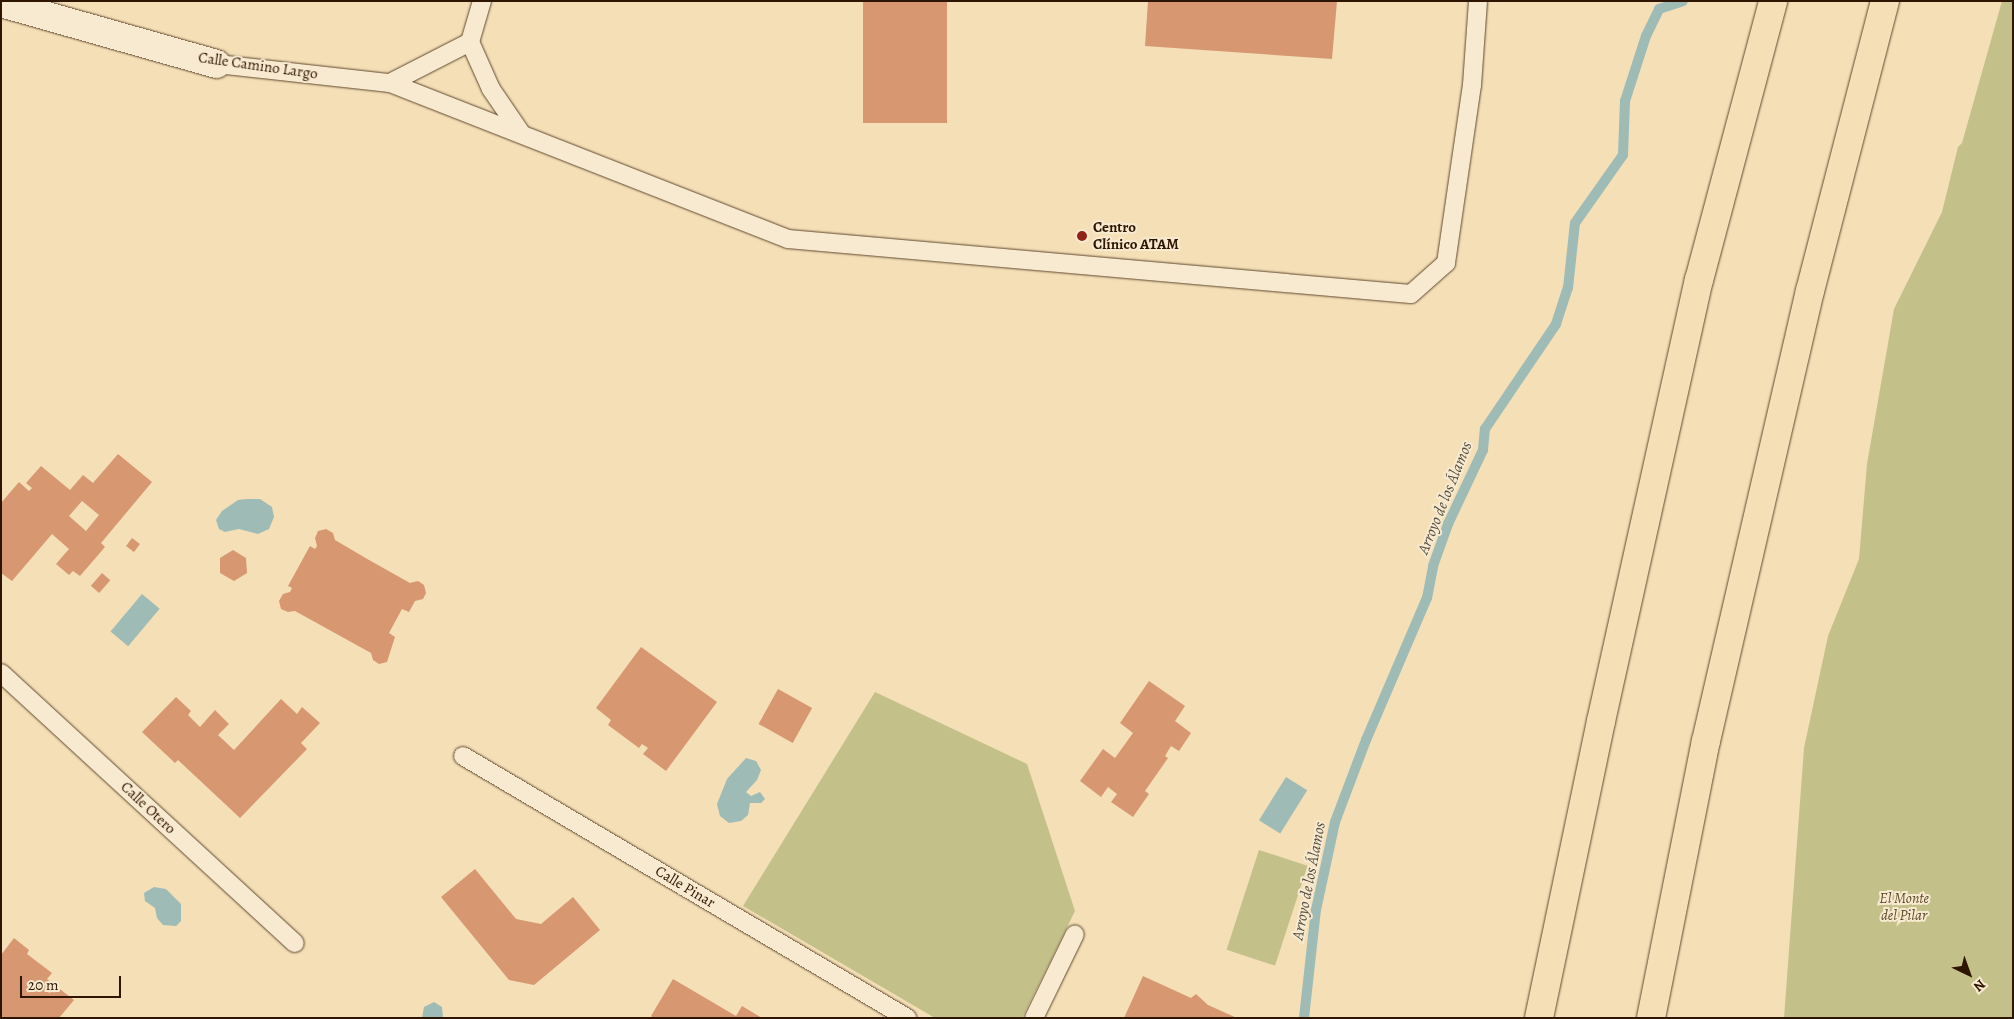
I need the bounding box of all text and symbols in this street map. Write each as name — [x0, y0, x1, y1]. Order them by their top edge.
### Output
street label: Calle Camino Largo — [197, 49, 319, 83]
place label: Centro Clínico ATAM — [1093, 218, 1179, 253]
marker: Centro Clínico ATAM — [1075, 229, 1089, 243]
water label: Arroyo de los Álamos — [1414, 439, 1476, 557]
street label: Calle Otero — [117, 778, 179, 838]
water label: Arroyo de los Álamos — [1288, 820, 1330, 942]
street label: Calle Pinar — [652, 862, 718, 912]
park label: El Monte del Pilar — [1879, 889, 1929, 924]
north arrow — [1944, 949, 1994, 999]
scale bar — [22, 966, 124, 998]
text: 20 m — [28, 975, 59, 995]
text: N — [1969, 975, 1990, 996]

